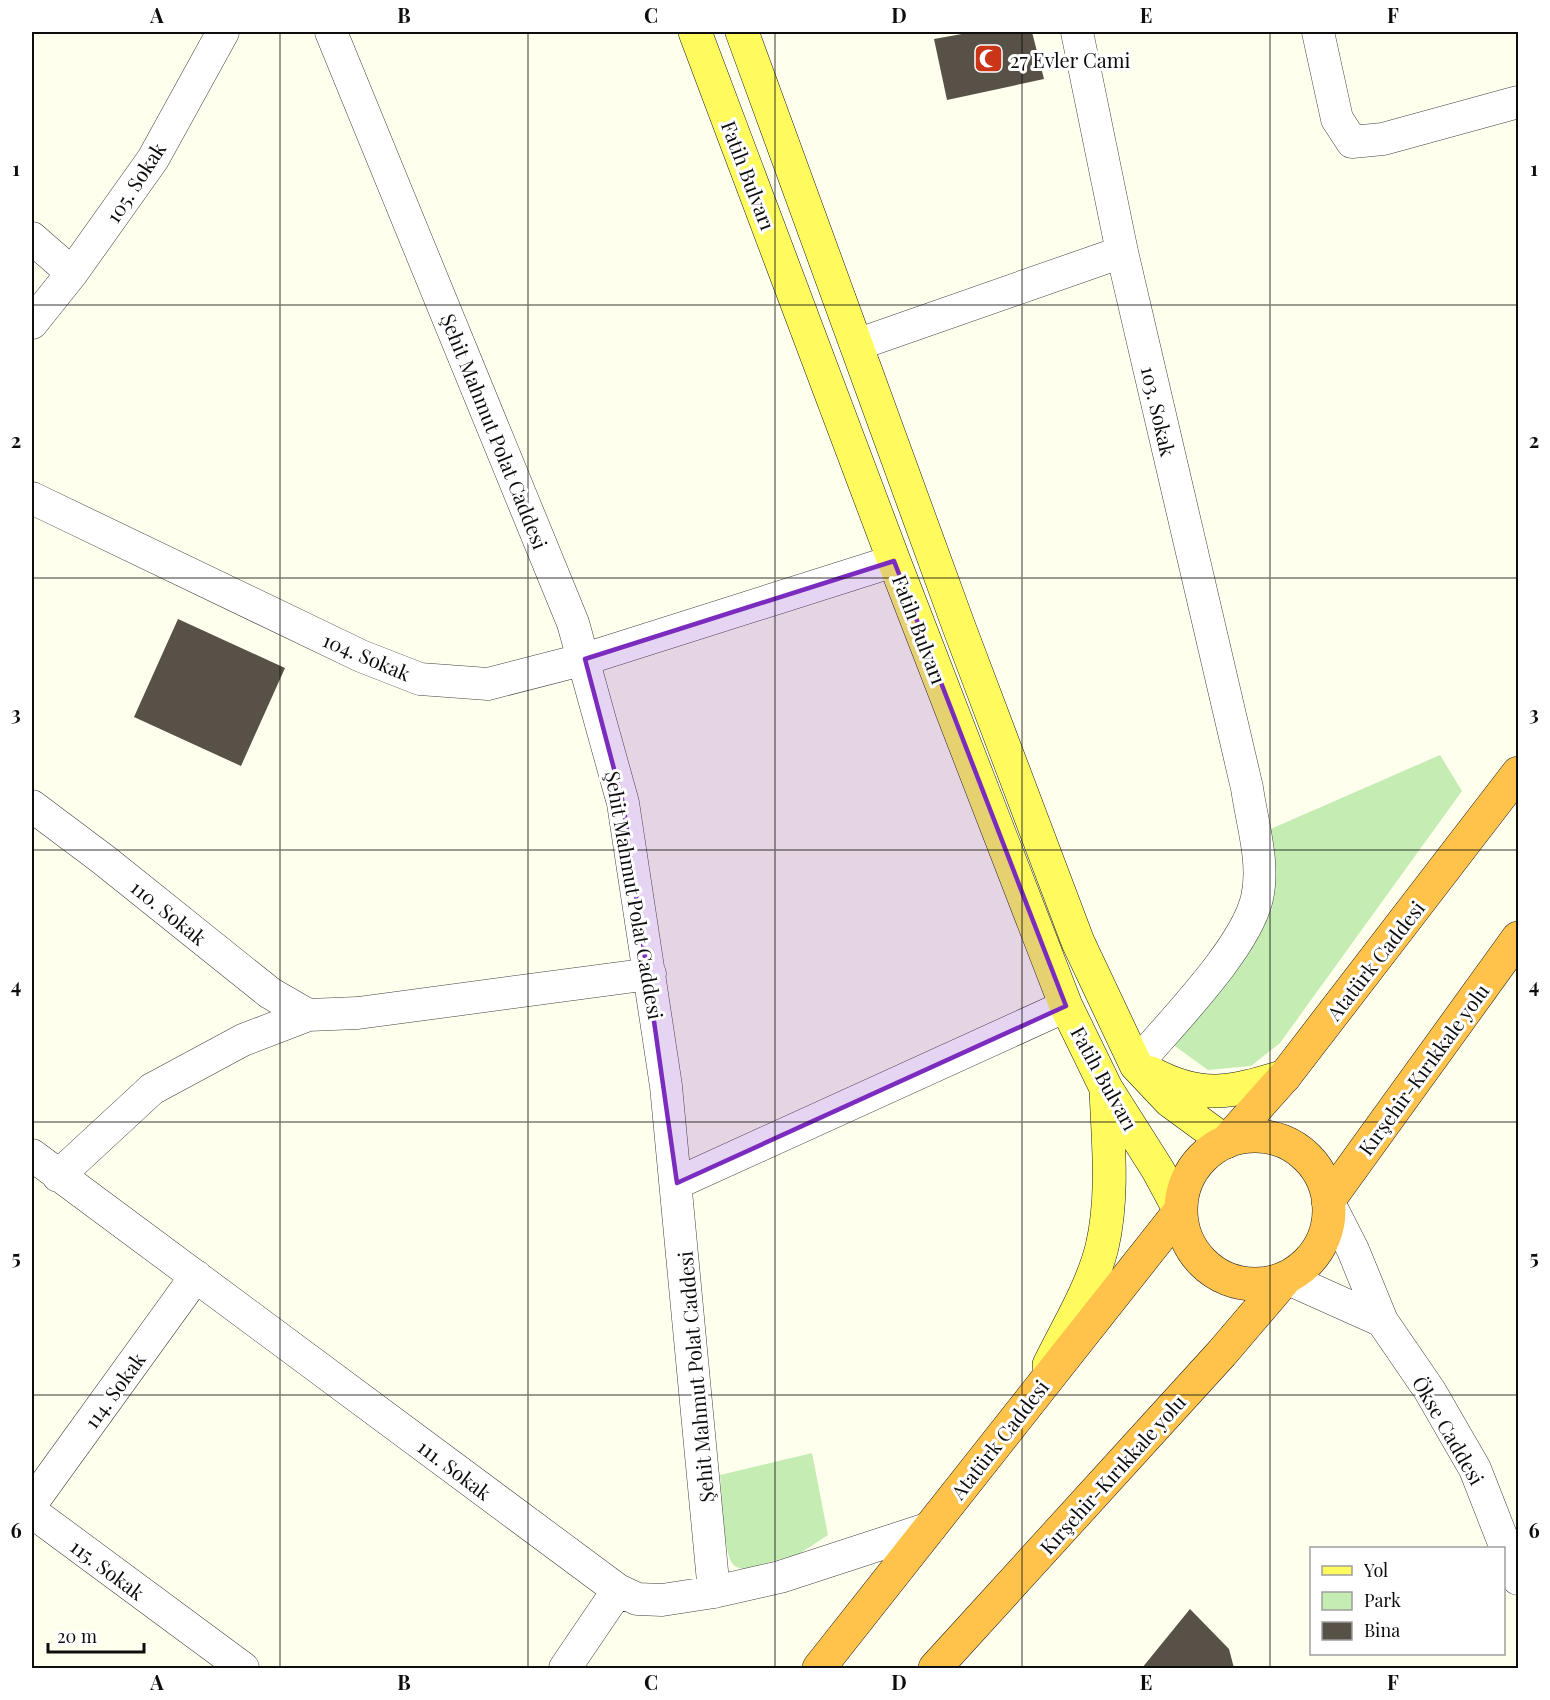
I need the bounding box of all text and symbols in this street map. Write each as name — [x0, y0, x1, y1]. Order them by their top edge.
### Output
text: A — [149, 1, 164, 28]
text: B — [397, 1, 411, 28]
text: C — [644, 1, 658, 28]
text: D — [891, 1, 907, 28]
text: E — [1140, 1, 1152, 28]
text: F — [1387, 1, 1399, 28]
mosque icon: 27 Evler Cami — [973, 43, 1005, 75]
place label: 27 Evler Cami — [1010, 46, 1130, 73]
street label: Fatih Bulvarı — [716, 117, 782, 234]
street label: 105. Sokak — [99, 136, 171, 228]
text: 1 — [12, 154, 20, 181]
text: 1 — [1530, 154, 1538, 181]
street label: Şehit Mahmut Polat Caddesi — [435, 309, 555, 553]
street label: 103. Sokak — [1136, 363, 1182, 459]
text: 2 — [11, 426, 21, 453]
text: 2 — [1529, 426, 1539, 453]
street label: Fatih Bulvarı — [887, 571, 953, 688]
street label: 104. Sokak — [319, 625, 415, 687]
text: 3 — [11, 699, 21, 726]
text: 3 — [1529, 699, 1539, 726]
street label: Şehit Mahmut Polat Caddesi — [600, 769, 670, 1022]
street label: 110. Sokak — [125, 873, 213, 951]
street label: Atatürk Caddesi — [1319, 895, 1430, 1026]
text: 4 — [11, 971, 21, 998]
text: 4 — [1529, 971, 1539, 998]
street label: Kırşehir-Kırıkkale yolu — [1352, 977, 1495, 1160]
street label: Fatih Bulvarı — [1065, 1021, 1145, 1135]
text: 5 — [11, 1243, 21, 1270]
text: 5 — [1529, 1243, 1539, 1270]
street label: Şehit Mahmut Polat Caddesi — [671, 1250, 719, 1504]
street label: 114. Sokak — [77, 1346, 151, 1434]
street label: Ökse Caddesi — [1407, 1371, 1491, 1489]
street label: Atatürk Caddesi — [943, 1374, 1054, 1505]
street label: Kırşehir-Kırıkkale yolu — [1033, 1388, 1191, 1560]
street label: 111. Sokak — [413, 1432, 497, 1506]
text: 6 — [10, 1516, 22, 1543]
text: 6 — [1528, 1516, 1540, 1543]
street label: 115. Sokak — [65, 1532, 151, 1606]
legend — [1310, 1547, 1505, 1655]
text: Yol — [1363, 1558, 1388, 1582]
text: Park — [1364, 1588, 1401, 1612]
scale bar — [48, 1616, 144, 1654]
text: Bina — [1364, 1618, 1400, 1642]
text: 20 m — [57, 1624, 97, 1648]
text: A — [149, 1668, 164, 1695]
text: B — [397, 1668, 411, 1695]
text: C — [644, 1668, 658, 1695]
text: D — [891, 1668, 907, 1695]
text: E — [1140, 1668, 1152, 1695]
text: F — [1387, 1668, 1399, 1695]

